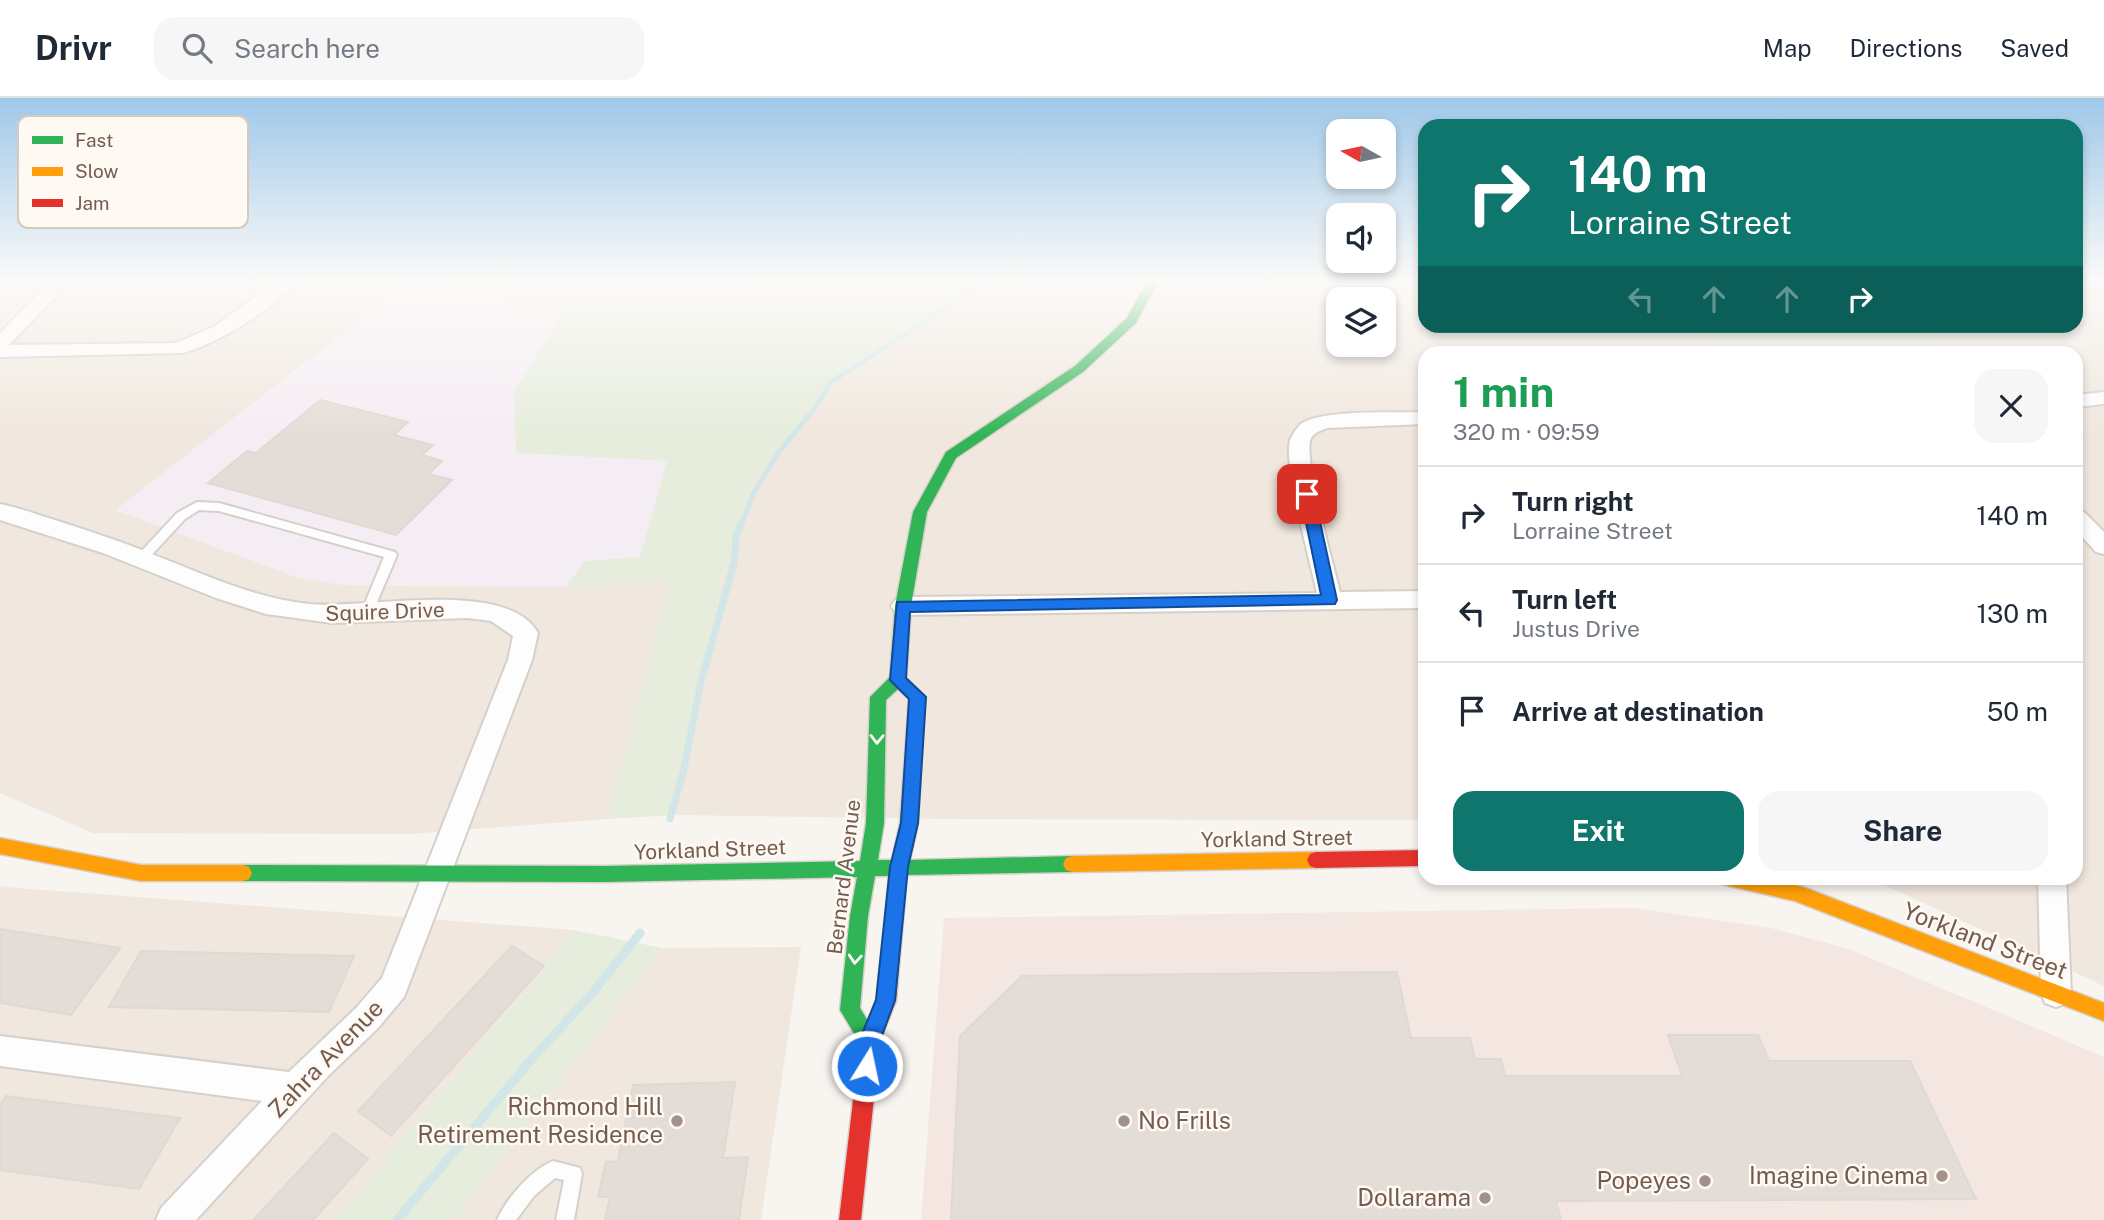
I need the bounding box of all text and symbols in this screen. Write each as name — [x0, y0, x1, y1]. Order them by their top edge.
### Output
search box — [154, 17, 644, 80]
text: Drivr — [35, 29, 112, 67]
icon: search — [178, 29, 216, 67]
text: Search here — [234, 33, 380, 64]
text: Map — [1763, 34, 1812, 62]
text: Directions — [1850, 34, 1962, 62]
text: Saved — [2000, 34, 2069, 62]
legend — [18, 116, 248, 228]
north arrow — [1326, 119, 1396, 189]
map controls — [1326, 119, 1396, 357]
text: Fast — [75, 129, 113, 151]
text: 140 m — [1568, 145, 1708, 203]
icon: right — [1453, 147, 1544, 238]
text: Slow — [75, 160, 119, 182]
text: Jam — [75, 192, 109, 214]
button: sound — [1326, 203, 1396, 273]
text: Lorraine Street — [1568, 204, 1792, 241]
icon: left — [1622, 280, 1660, 318]
icon: ahead — [1695, 280, 1733, 318]
icon: ahead — [1768, 280, 1806, 318]
icon: right — [1841, 280, 1879, 318]
button: layers — [1326, 287, 1396, 357]
text: 1 min — [1453, 367, 1554, 416]
button: close — [1974, 369, 2048, 443]
text: 320 m · 09:59 — [1453, 418, 1600, 445]
pin — [1277, 464, 1337, 524]
icon: arrive — [1288, 475, 1326, 513]
text: Turn right — [1512, 486, 1634, 517]
icon: right — [1453, 496, 1491, 534]
text: 140 m — [1976, 500, 2048, 531]
text: Lorraine Street — [1512, 517, 1673, 544]
text: Turn left — [1512, 584, 1617, 615]
icon: left — [1453, 594, 1491, 632]
street label: Squire Drive — [325, 597, 445, 626]
text: 130 m — [1976, 598, 2048, 629]
text: Justus Drive — [1512, 615, 1640, 642]
icon: arrive — [1453, 692, 1491, 730]
text: Arrive at destination — [1512, 696, 1764, 727]
text: 50 m — [1987, 696, 2048, 727]
one-way arrow — [869, 734, 885, 745]
button: Exit — [1453, 791, 1744, 871]
button: Share — [1758, 791, 2048, 871]
street label: Bernard Avenue — [822, 798, 865, 956]
street label: Yorkland Street — [1201, 825, 1353, 852]
street label: Yorkland Street — [633, 834, 787, 865]
street label: Yorkland Street — [1899, 896, 2072, 984]
one-way arrow — [848, 954, 863, 965]
street label: Zahra Avenue — [262, 994, 388, 1123]
position arrow — [830, 1029, 904, 1103]
place label: Richmond Hill Retirement Residence — [417, 1092, 663, 1148]
place label: No Frills — [1138, 1106, 1231, 1134]
marker: Richmond Hill Retirement Residence — [669, 1113, 685, 1129]
marker: No Frills — [1116, 1113, 1132, 1129]
place label: Imagine Cinema — [1749, 1161, 1928, 1189]
place label: Popeyes — [1596, 1166, 1691, 1194]
marker: Imagine Cinema — [1934, 1168, 1950, 1184]
marker: Popeyes — [1697, 1173, 1713, 1189]
place label: Dollarama — [1357, 1183, 1471, 1211]
marker: Dollarama — [1477, 1190, 1493, 1206]

